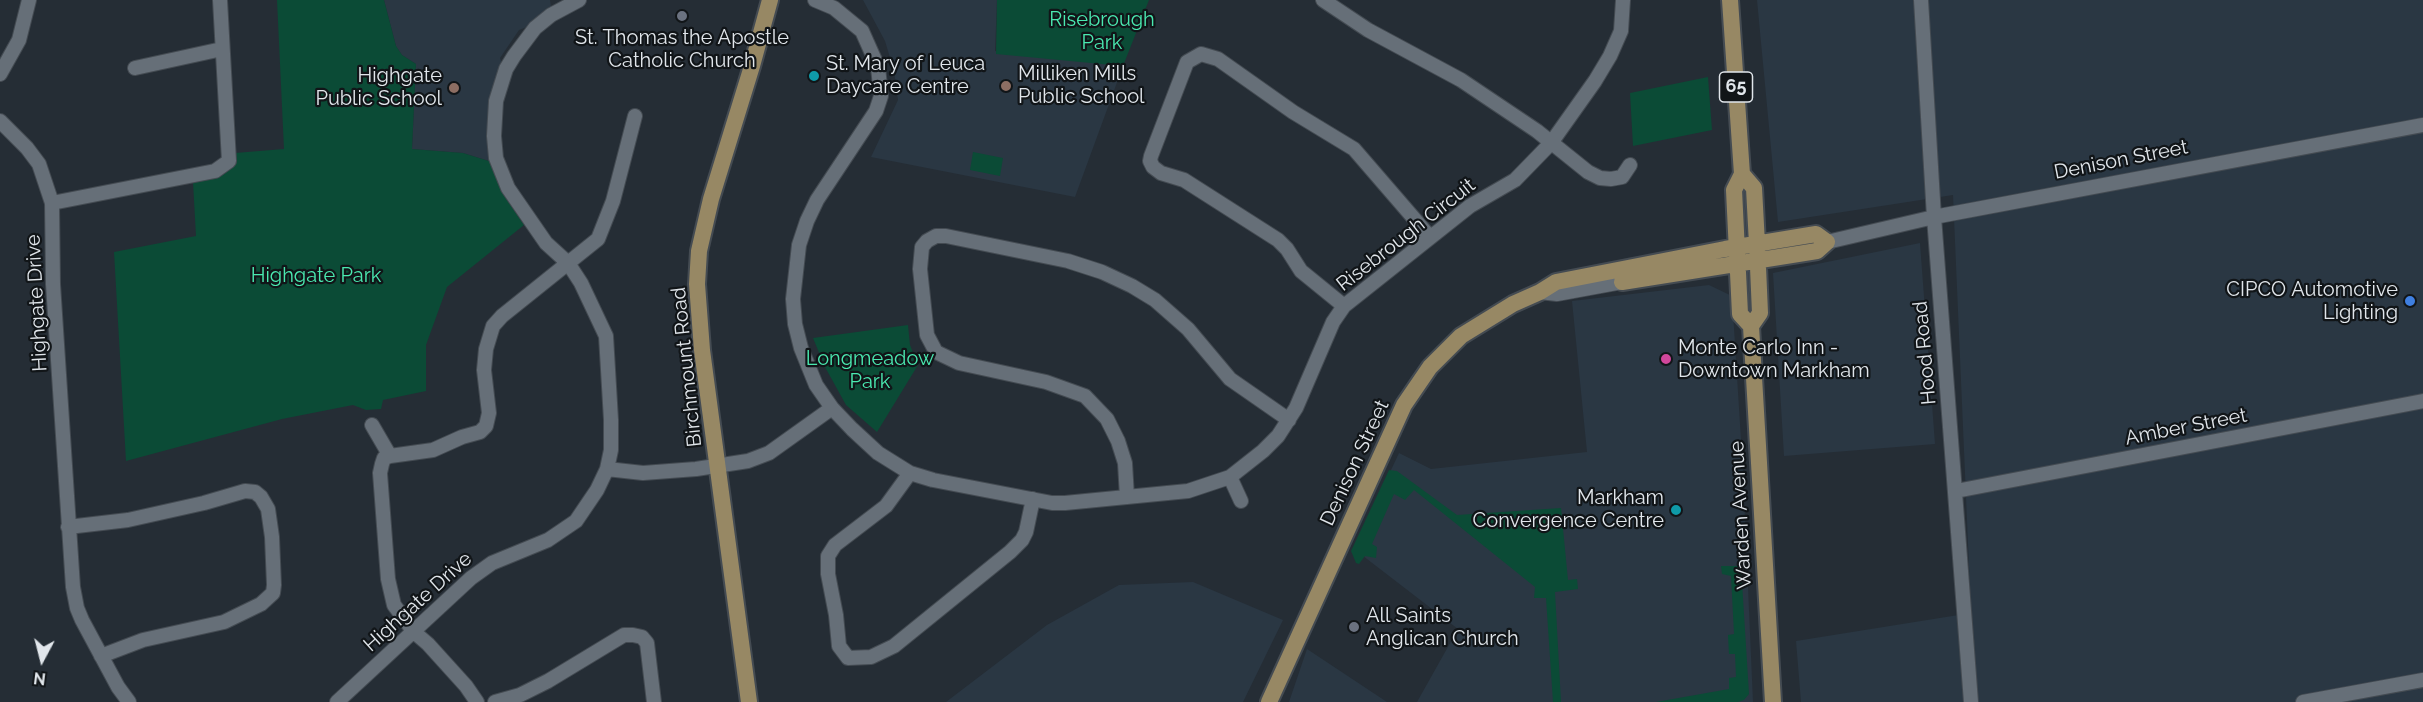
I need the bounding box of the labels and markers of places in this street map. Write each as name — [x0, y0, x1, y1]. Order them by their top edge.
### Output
marker: St. Thomas the Apostle Catholic Church — [675, 9, 689, 23]
place label: St. Thomas the Apostle Catholic Church — [575, 26, 789, 73]
place label: St. Mary of Leuca Daycare Centre — [826, 52, 985, 99]
place label: Milliken Mills Public School — [1018, 62, 1145, 109]
place label: Highgate Public School — [315, 64, 442, 111]
marker: St. Mary of Leuca Daycare Centre — [807, 69, 821, 83]
marker: Milliken Mills Public School — [999, 79, 1013, 93]
marker: Highgate Public School — [447, 81, 461, 95]
place label: CIPCO Automotive Lighting — [2226, 278, 2398, 325]
marker: CIPCO Automotive Lighting — [2403, 294, 2417, 308]
place label: Monte Carlo Inn - Downtown Markham — [1678, 336, 1870, 383]
marker: Monte Carlo Inn - Downtown Markham — [1659, 352, 1673, 366]
place label: Markham Convergence Centre — [1473, 486, 1664, 533]
marker: Markham Convergence Centre — [1669, 503, 1683, 517]
place label: All Saints Anglican Church — [1366, 604, 1519, 651]
marker: All Saints Anglican Church — [1347, 620, 1361, 634]

